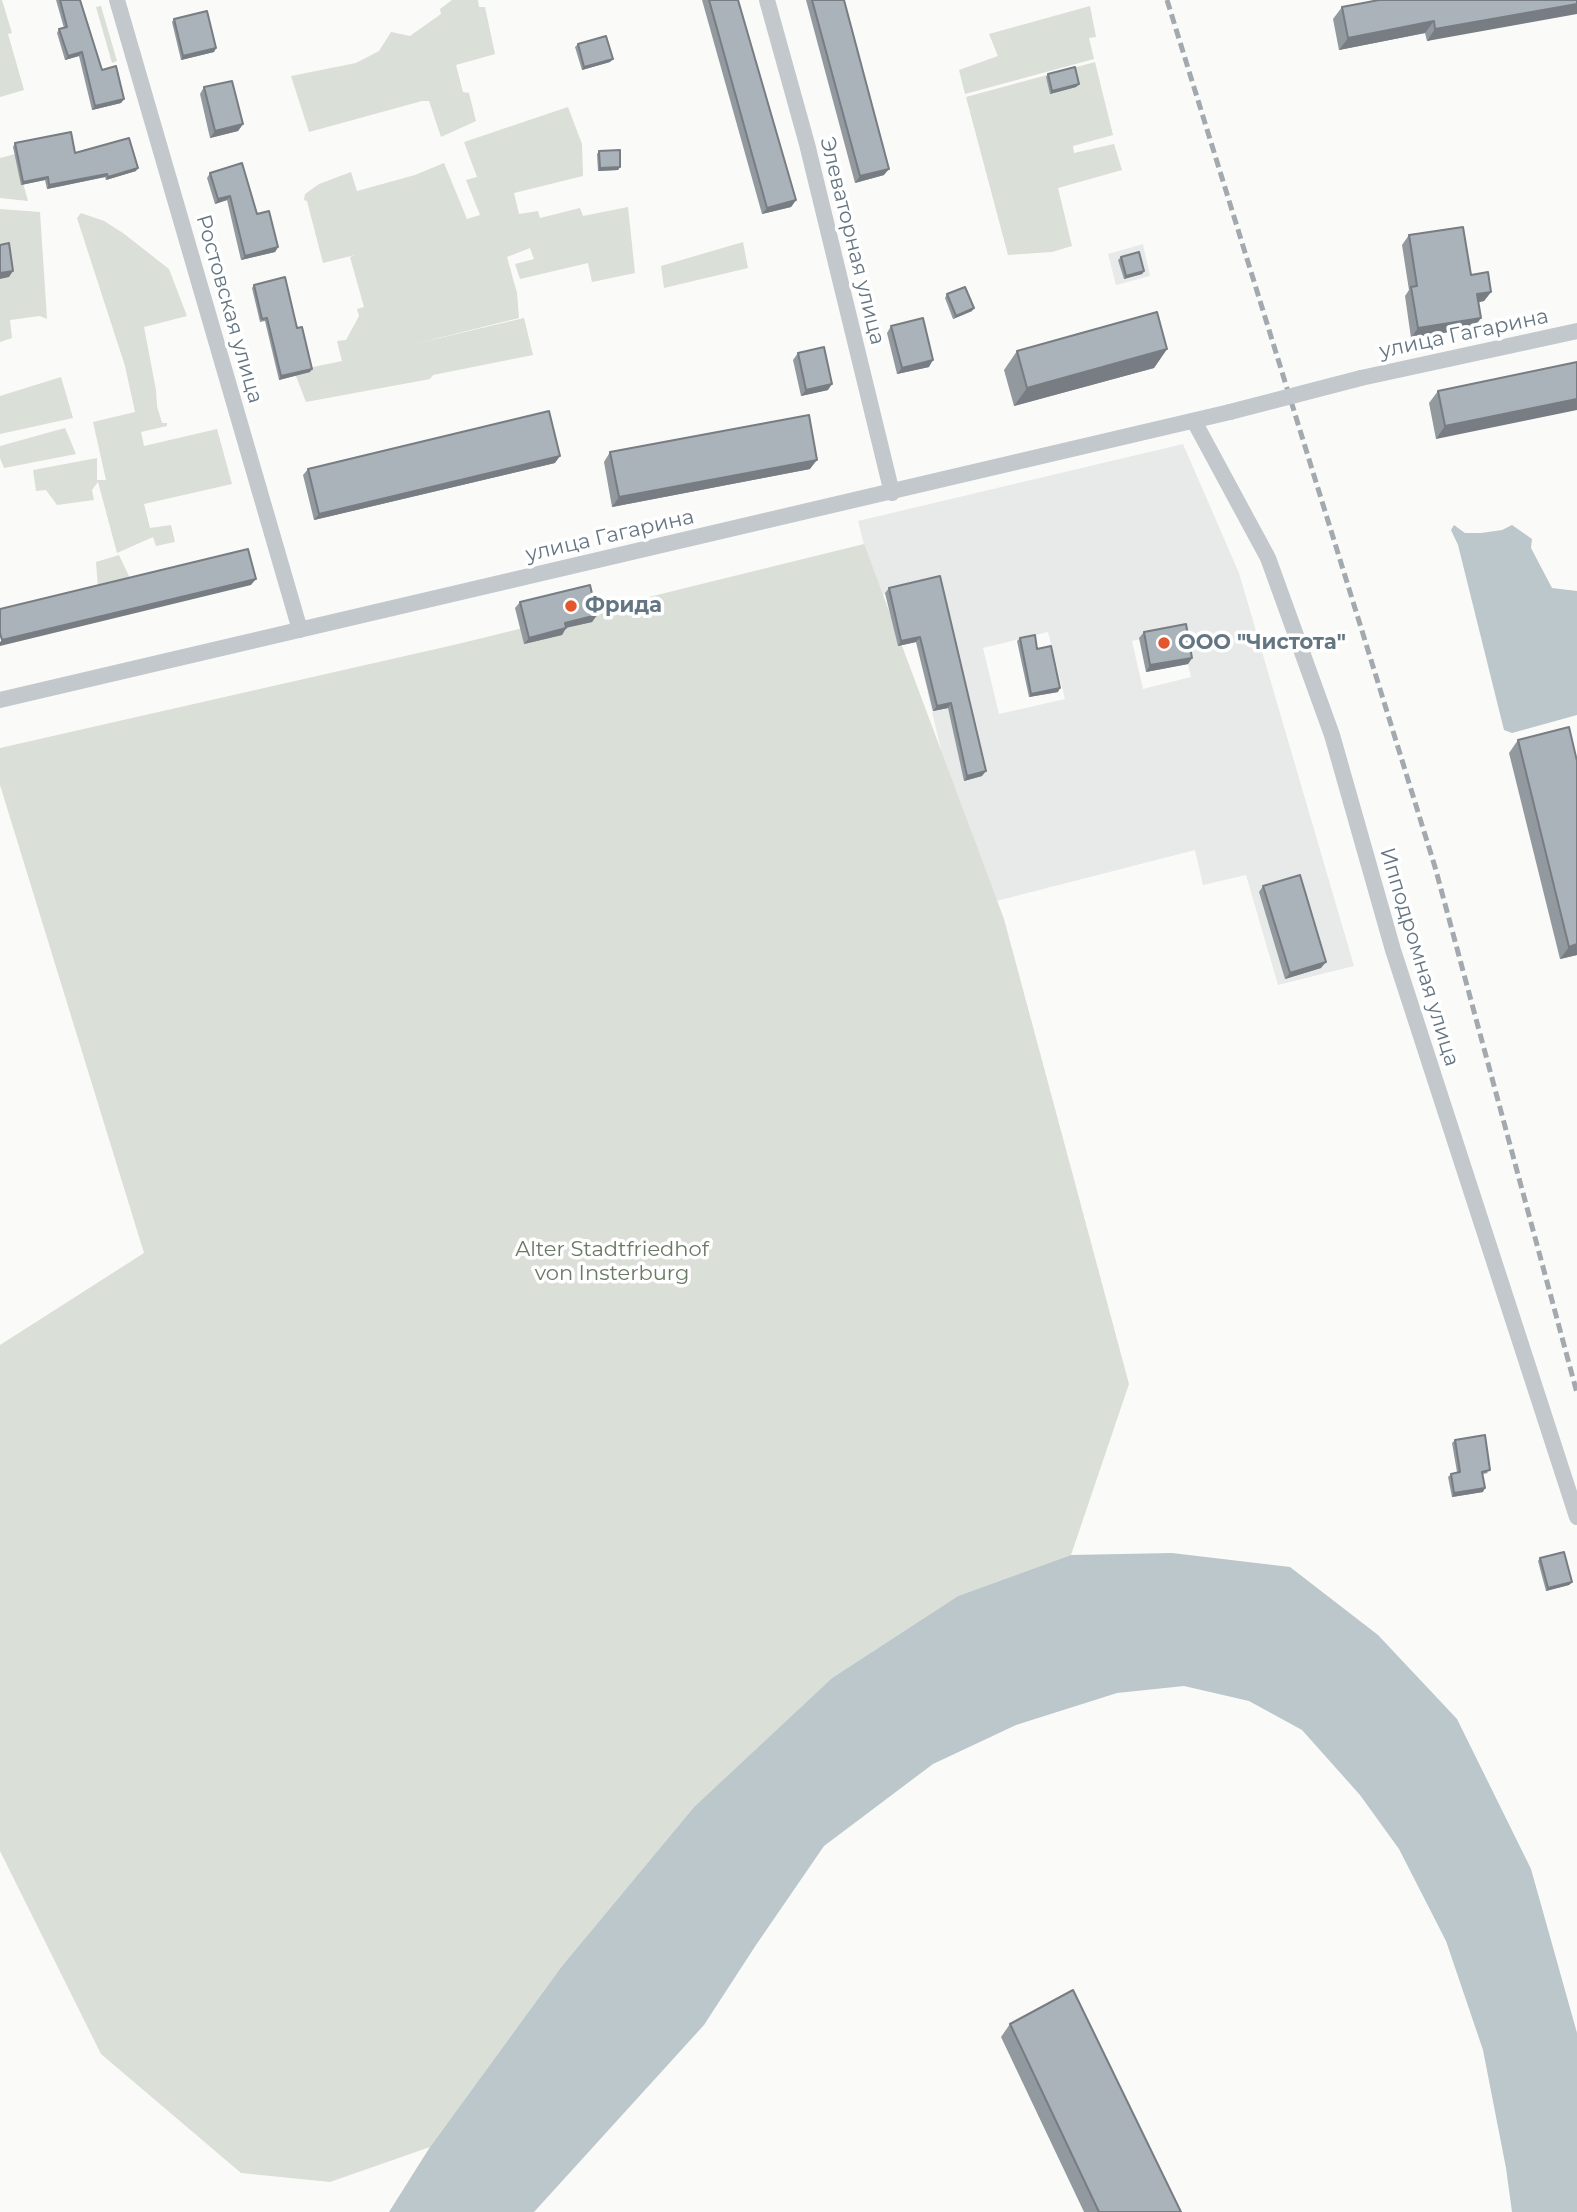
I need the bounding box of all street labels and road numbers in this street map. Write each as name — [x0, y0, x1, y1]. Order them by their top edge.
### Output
street label: Элеваторная улица — [814, 135, 890, 347]
street label: Ростовская улица — [190, 212, 268, 406]
street label: улица Гагарина — [1377, 304, 1551, 364]
street label: улица Гагарина — [523, 504, 697, 568]
street label: Ипподромная улица — [1374, 845, 1464, 1069]

